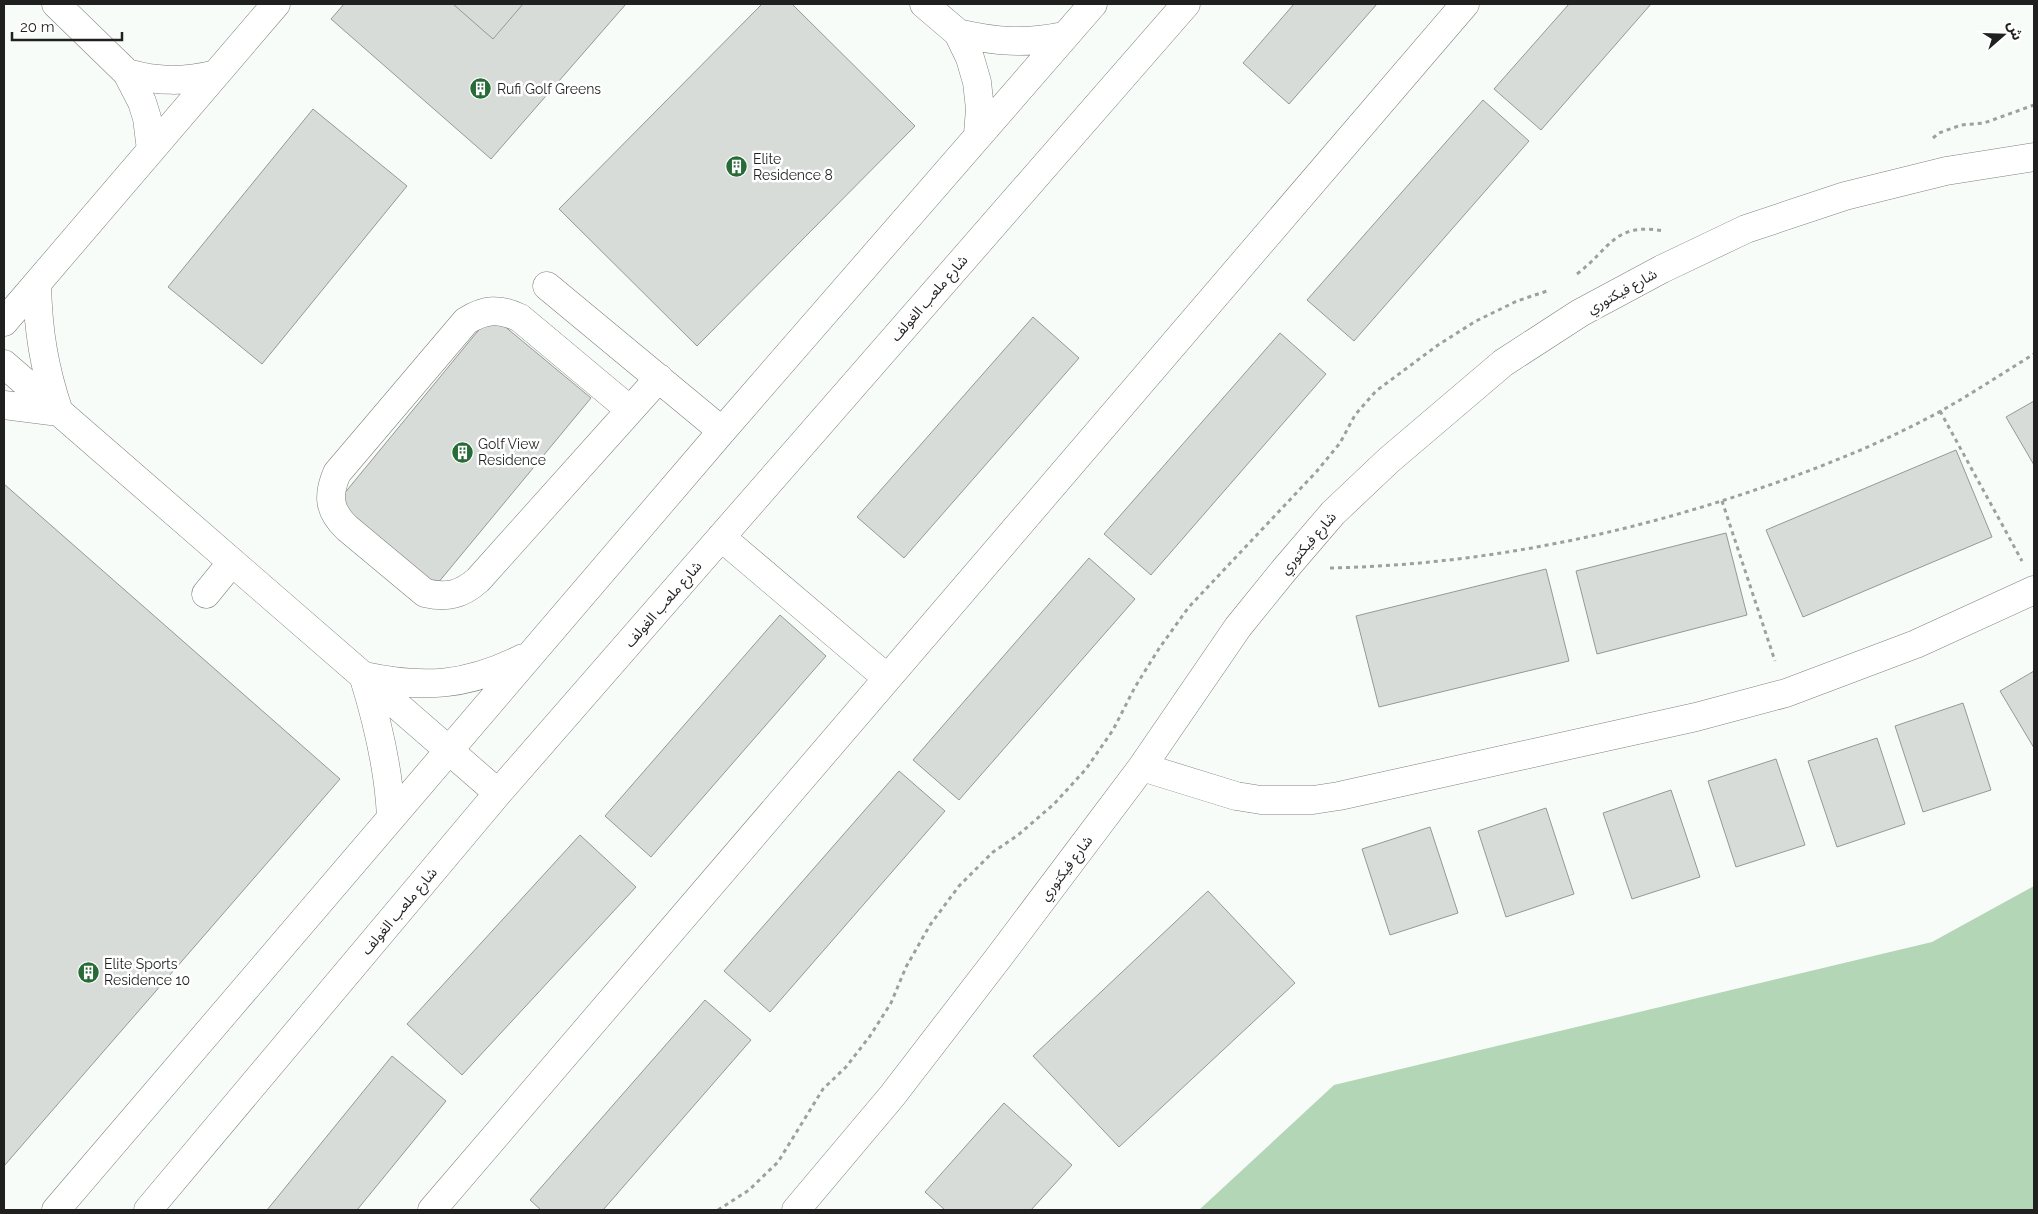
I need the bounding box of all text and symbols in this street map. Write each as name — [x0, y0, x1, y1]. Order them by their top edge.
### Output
scale bar — [12, 10, 122, 42]
north arrow — [1978, 10, 2028, 60]
text: 20 m — [20, 18, 55, 36]
text: ش — [2004, 19, 2026, 42]
building icon: Rufi Golf Greens — [469, 77, 493, 101]
place label: Rufi Golf Greens — [497, 81, 601, 97]
place label: Elite Residence 8 — [753, 151, 833, 183]
building icon: Elite Residence 8 — [725, 155, 749, 179]
street label: شارع ملعب الغولف — [887, 252, 973, 346]
street label: شارع فيكتوري — [1584, 265, 1661, 320]
place label: Golf View Residence — [478, 436, 546, 468]
building icon: Golf View Residence — [450, 440, 474, 464]
street label: شارع فيكتوري — [1277, 509, 1342, 579]
street label: شارع ملعب الغولف — [621, 558, 707, 652]
street label: شارع فيكتوري — [1036, 832, 1098, 906]
street label: شارع ملعب الغولف — [358, 864, 442, 960]
place label: Elite Sports Residence 10 — [104, 956, 190, 988]
building icon: Elite Sports Residence 10 — [76, 960, 100, 984]

